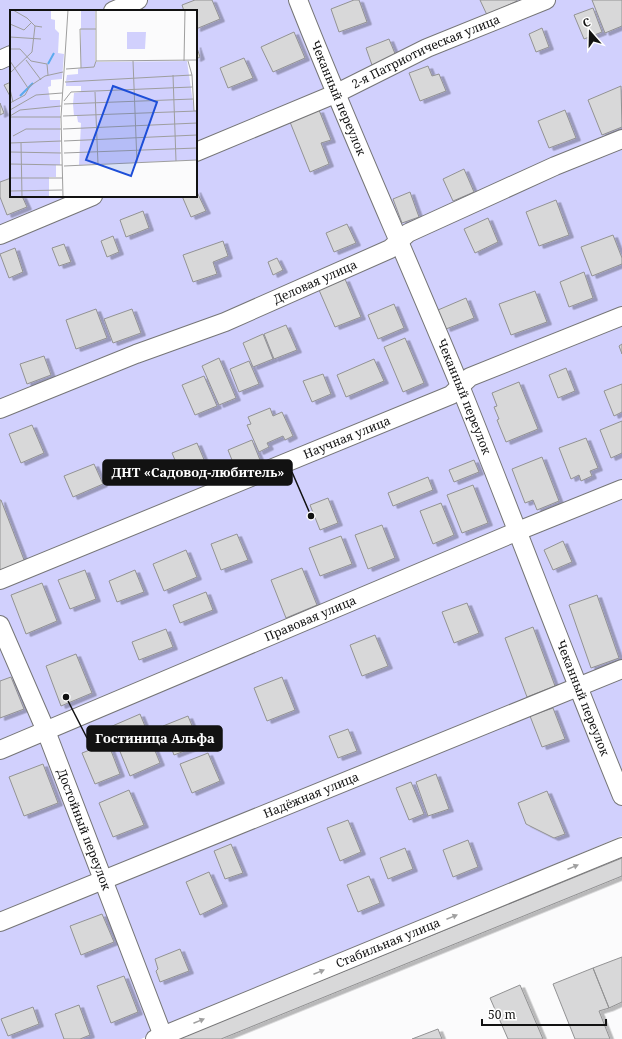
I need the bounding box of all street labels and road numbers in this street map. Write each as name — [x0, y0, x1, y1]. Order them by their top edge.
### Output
street label: 2-я Патриотическая улица — [349, 10, 503, 92]
street label: Чеканный переулок — [307, 38, 370, 159]
street label: Деловая улица — [270, 256, 360, 308]
street label: Чеканный переулок — [433, 336, 496, 458]
street label: Научная улица — [301, 412, 393, 463]
street label: Правовая улица — [262, 591, 359, 645]
street label: Чеканный переулок — [553, 638, 614, 759]
street label: Достойный переулок — [53, 766, 116, 893]
street label: Надёжная улица — [261, 768, 362, 822]
street label: Стабильная улица — [333, 914, 443, 972]

